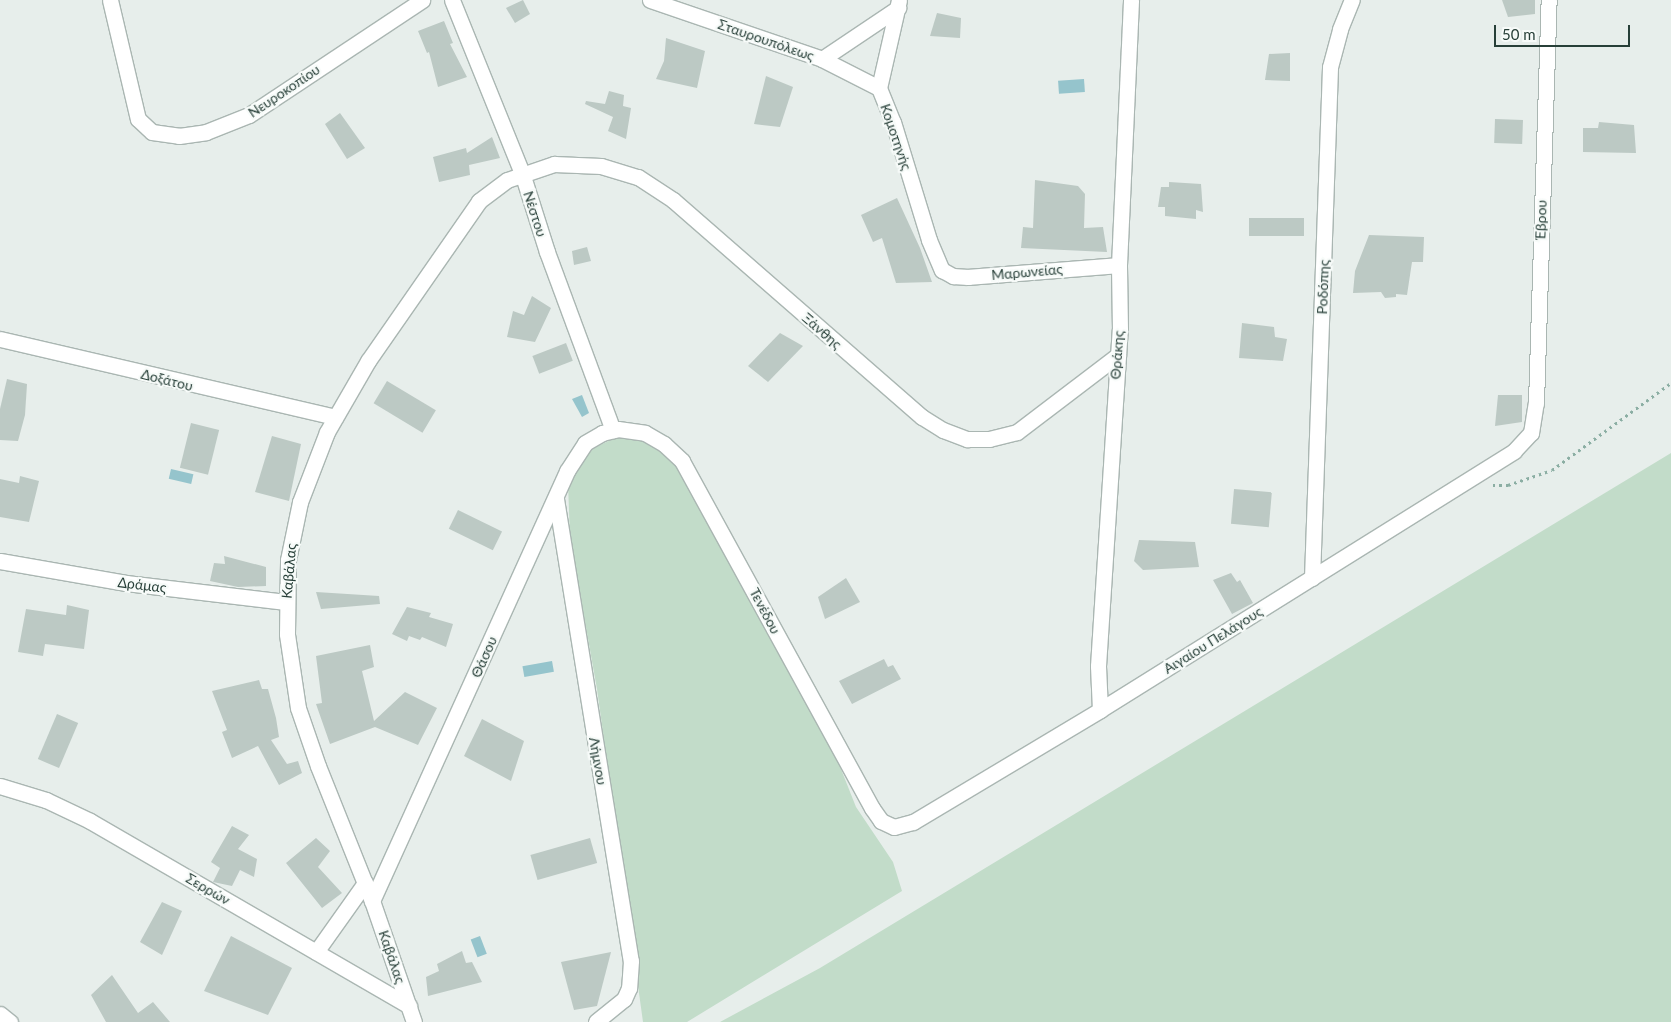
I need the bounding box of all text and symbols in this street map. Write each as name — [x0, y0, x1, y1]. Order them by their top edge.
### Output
scale bar — [1496, 15, 1632, 47]
street label: Σταυρουπόλεως — [716, 16, 816, 64]
text: 50 m — [1502, 25, 1536, 43]
street label: Νευροκοπίου — [245, 61, 323, 121]
street label: Κομοτηνής — [877, 102, 915, 172]
street label: Νέστου — [520, 189, 550, 239]
street label: Έβρου — [1532, 200, 1550, 240]
street label: Ροδόπης — [1314, 259, 1332, 315]
street label: Μαρωνείας — [991, 261, 1063, 283]
street label: Ξάνθης — [799, 309, 845, 353]
street label: Θράκης — [1107, 330, 1127, 380]
street label: Δοξάτου — [139, 365, 195, 395]
street label: Καβάλας — [278, 543, 300, 599]
street label: Δράμας — [117, 574, 167, 596]
street label: Τενέδου — [746, 585, 784, 637]
street label: Αιγαίου Πελάγους — [1160, 603, 1266, 677]
street label: Θάσου — [467, 634, 501, 680]
street label: Λήμνου — [586, 736, 610, 786]
street label: Σερρών — [183, 870, 233, 908]
street label: Καβάλας — [375, 928, 409, 986]

